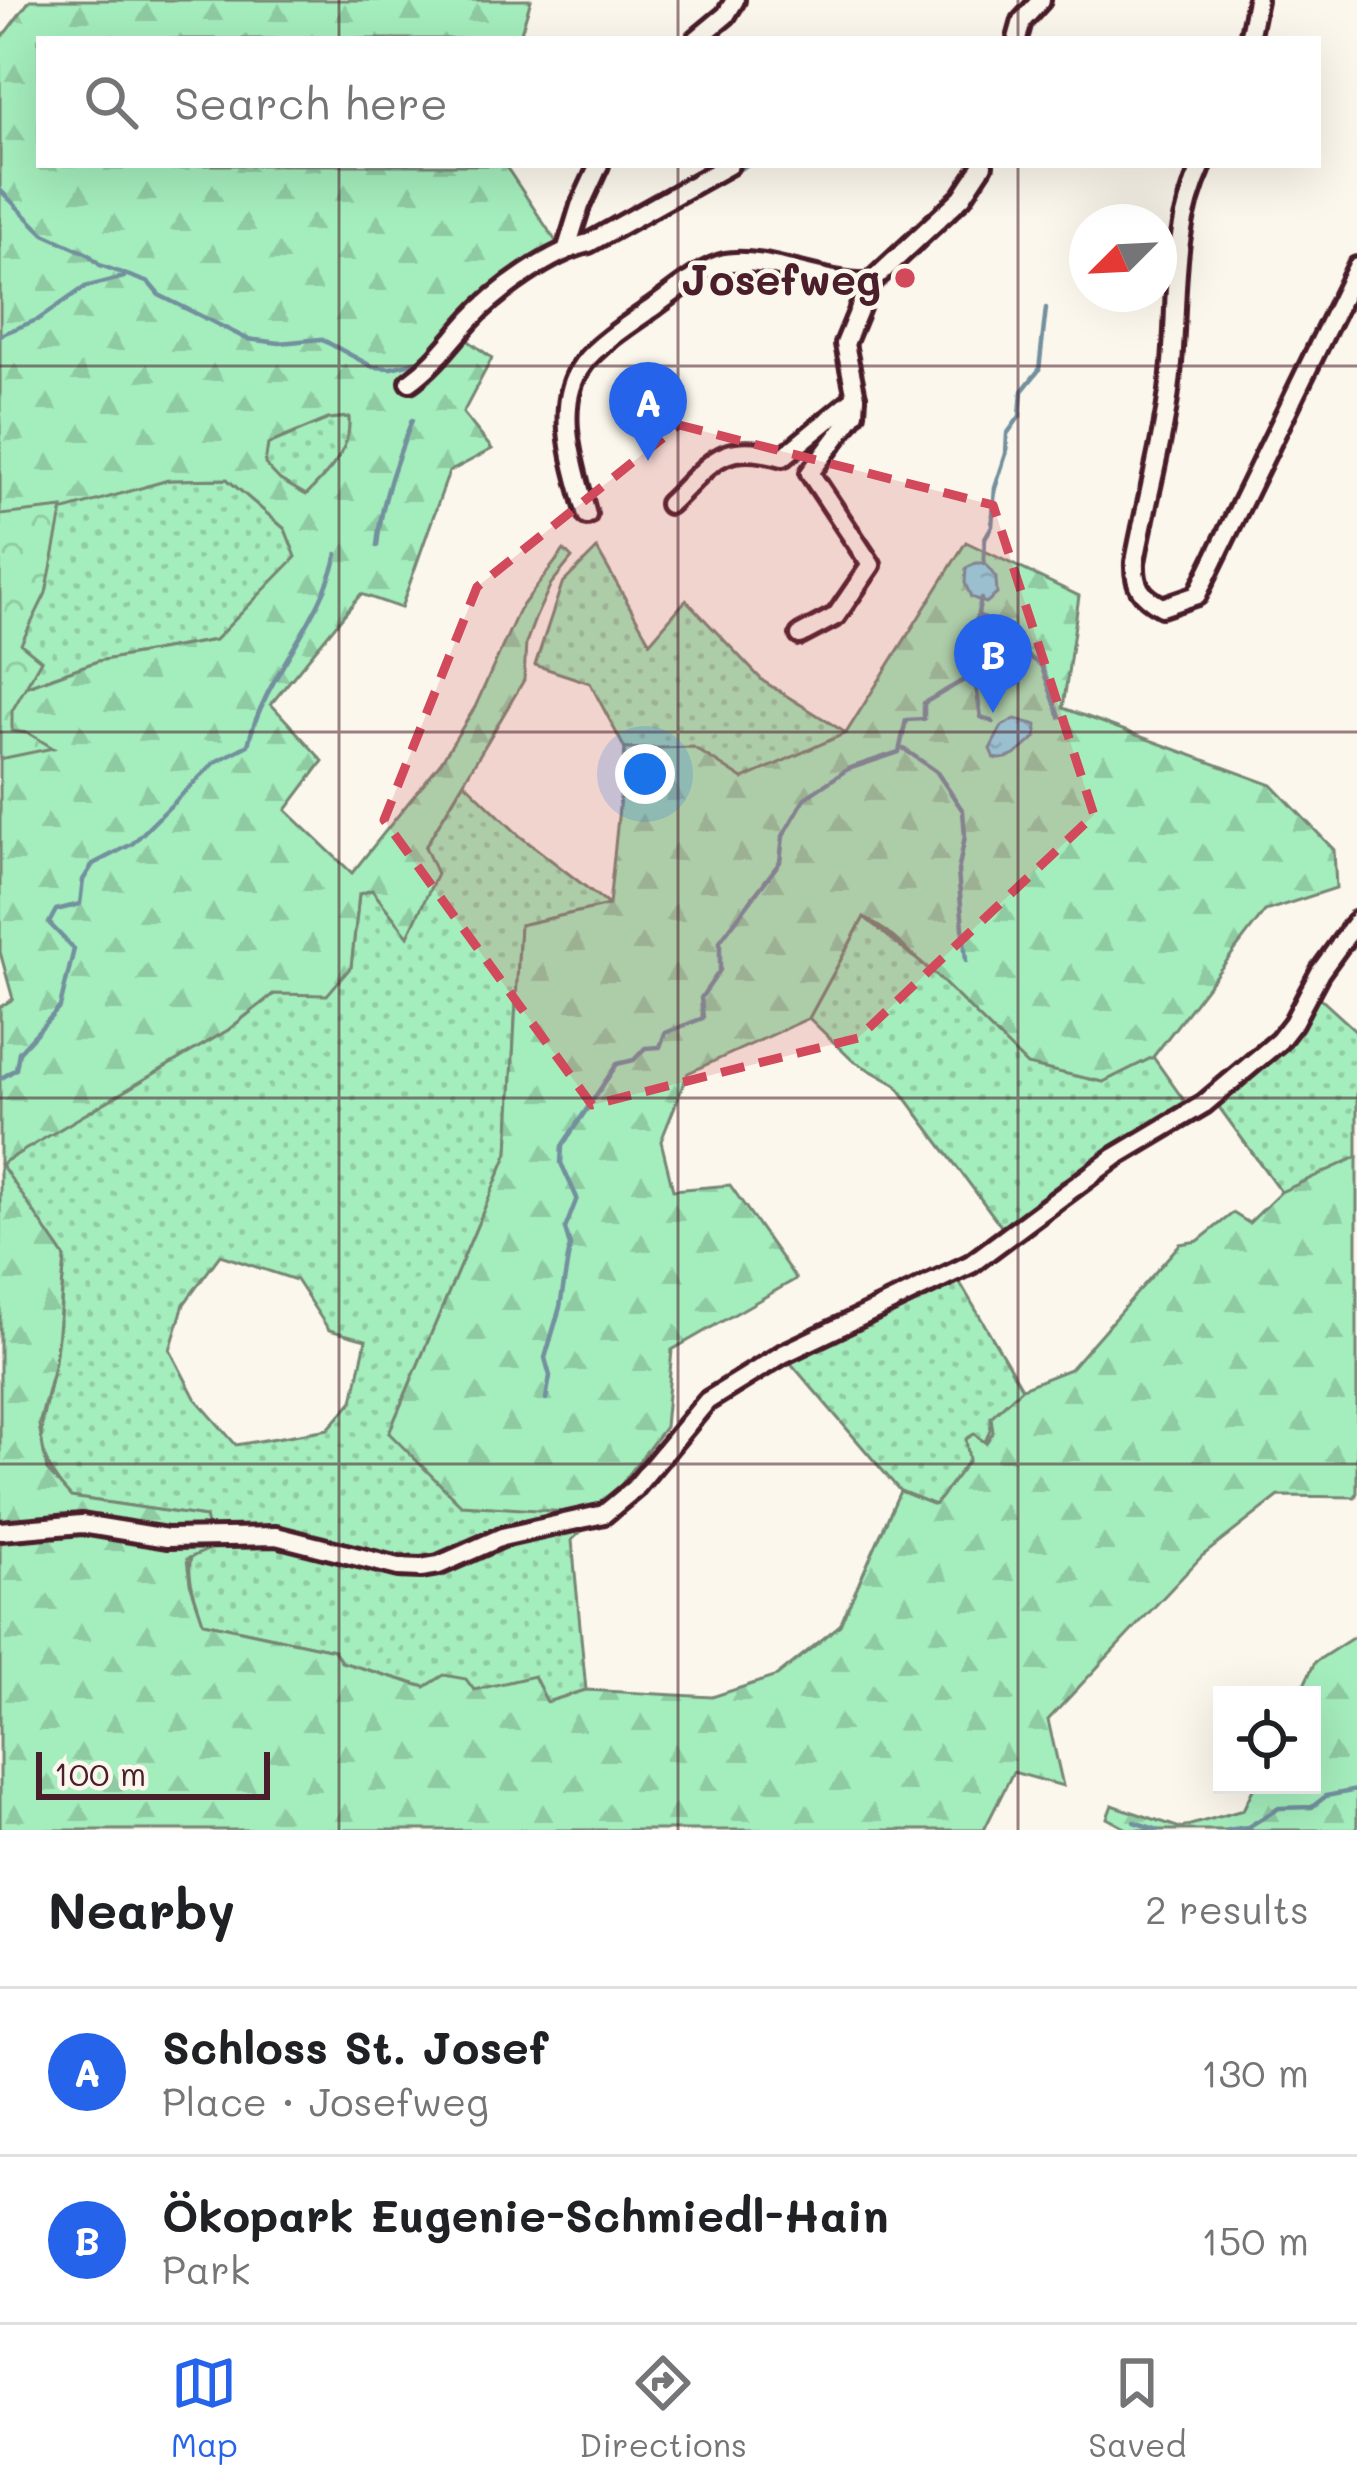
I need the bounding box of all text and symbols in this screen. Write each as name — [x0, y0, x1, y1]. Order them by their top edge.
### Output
search box — [36, 36, 1321, 168]
icon: search — [78, 69, 144, 135]
text: Search here — [174, 73, 448, 131]
north arrow — [1069, 204, 1177, 312]
place label: Josefweg — [681, 251, 881, 306]
marker: Josefweg — [892, 265, 918, 291]
pin: A — [609, 362, 687, 461]
pin: B — [954, 614, 1032, 713]
your location — [615, 744, 675, 804]
map controls — [1213, 1686, 1321, 1794]
button: locate — [1213, 1686, 1321, 1794]
scale bar — [36, 1746, 270, 1799]
text: 100 m — [54, 1751, 146, 1794]
text: Nearby — [48, 1875, 235, 1942]
text: 2 results — [1145, 1883, 1309, 1934]
text: Schloss St. Josef — [162, 2017, 548, 2075]
text: A — [73, 2046, 101, 2097]
text: 130 m — [1201, 2046, 1309, 2097]
text: Place · Josefweg — [162, 2075, 489, 2126]
text: Ökopark Eugenie-Schmiedl-Hain — [162, 2185, 889, 2243]
text: B — [74, 2214, 100, 2265]
text: 150 m — [1201, 2214, 1309, 2265]
text: Park — [162, 2243, 250, 2294]
tab: Map — [171, 2350, 238, 2465]
tab: Directions — [579, 2350, 747, 2465]
tab: Saved — [1088, 2350, 1186, 2465]

